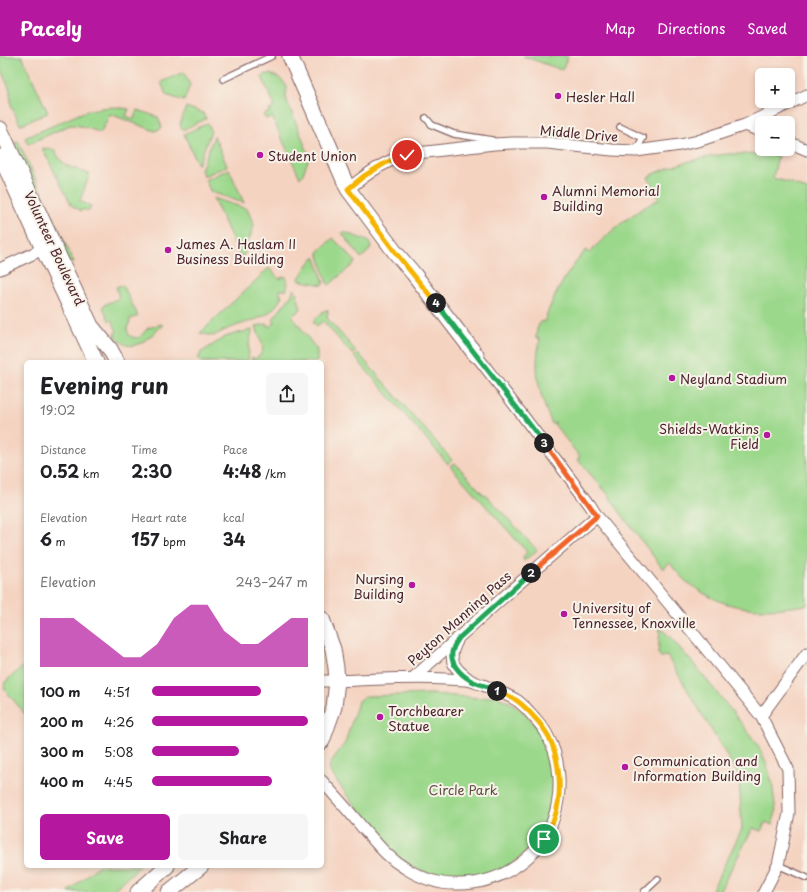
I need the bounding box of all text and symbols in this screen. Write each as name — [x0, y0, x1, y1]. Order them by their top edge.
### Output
text: Pacely — [20, 14, 82, 42]
text: Map — [605, 18, 635, 39]
text: Directions — [657, 18, 725, 39]
text: Saved — [747, 18, 787, 39]
map controls — [755, 68, 795, 156]
button: + — [755, 68, 795, 108]
place label: Hesler Hall — [566, 87, 635, 106]
marker: Hesler Hall — [553, 91, 563, 101]
button: − — [755, 116, 795, 156]
street label: Middle Drive — [539, 120, 619, 146]
pin — [390, 138, 424, 172]
icon: check — [396, 144, 418, 166]
place label: Student Union — [268, 146, 357, 165]
marker: Student Union — [255, 150, 265, 160]
place label: Alumni Memorial Building — [552, 181, 660, 215]
street label: Volunteer Boulevard — [20, 188, 90, 308]
marker: Alumni Memorial Building — [539, 192, 549, 202]
place label: James A. Haslam II Business Building — [176, 234, 296, 268]
marker: James A. Haslam II Business Building — [163, 245, 173, 255]
pin: 4 — [426, 293, 446, 313]
text: 4 — [432, 294, 440, 311]
text: Evening run — [40, 368, 169, 401]
place label: Neyland Stadium — [680, 369, 787, 388]
button: share — [266, 373, 308, 415]
marker: Neyland Stadium — [667, 373, 677, 383]
text: 19:02 — [40, 400, 75, 419]
place label: Shields-Watkins Field — [659, 419, 759, 453]
marker: Shields-Watkins Field — [762, 430, 772, 440]
pin: 3 — [534, 433, 554, 453]
text: 3 — [540, 434, 548, 451]
text: Distance — [40, 441, 86, 458]
text: Time — [131, 441, 157, 458]
text: Pace — [223, 441, 247, 458]
text: 0.52 — [40, 458, 79, 484]
text: 2:30 — [131, 458, 172, 484]
text: 4:48 — [223, 458, 262, 484]
text: km — [79, 465, 99, 482]
text: /km — [262, 465, 286, 482]
text: Elevation — [40, 509, 87, 526]
text: Heart rate — [131, 509, 187, 526]
text: kcal — [223, 509, 245, 526]
text: 6 — [40, 526, 52, 552]
text: 157 — [131, 526, 160, 552]
text: 34 — [223, 526, 245, 552]
text: m — [52, 533, 66, 550]
text: bpm — [160, 533, 186, 550]
pin: 2 — [521, 563, 541, 583]
text: 2 — [527, 564, 535, 581]
street label: Peyton Manning Pass — [403, 566, 515, 670]
place label: Nursing Building — [353, 569, 404, 603]
text: Elevation — [40, 572, 96, 591]
text: 243–247 m — [236, 572, 308, 591]
marker: Nursing Building — [407, 580, 417, 590]
place label: University of Tennessee, Knoxville — [572, 598, 696, 632]
marker: University of Tennessee, Knoxville — [559, 609, 569, 619]
pin: 1 — [487, 681, 507, 701]
text: 100 m — [40, 682, 81, 701]
text: 4:51 — [104, 682, 130, 701]
text: 1 — [494, 682, 500, 699]
place label: Torchbearer Statue — [388, 701, 463, 735]
text: 200 m — [40, 712, 84, 731]
text: 4:26 — [104, 712, 134, 731]
marker: Torchbearer Statue — [375, 712, 385, 722]
text: 300 m — [40, 742, 84, 761]
text: 5:08 — [104, 742, 134, 761]
place label: Communication and Information Building — [633, 751, 761, 785]
marker: Communication and Information Building — [620, 762, 630, 772]
text: 400 m — [40, 772, 84, 791]
text: 4:45 — [104, 772, 133, 791]
park label: Circle Park — [428, 780, 498, 799]
button: Save — [40, 814, 170, 860]
button: Share — [178, 814, 308, 860]
pin — [527, 822, 561, 856]
icon: arrive — [533, 828, 555, 850]

